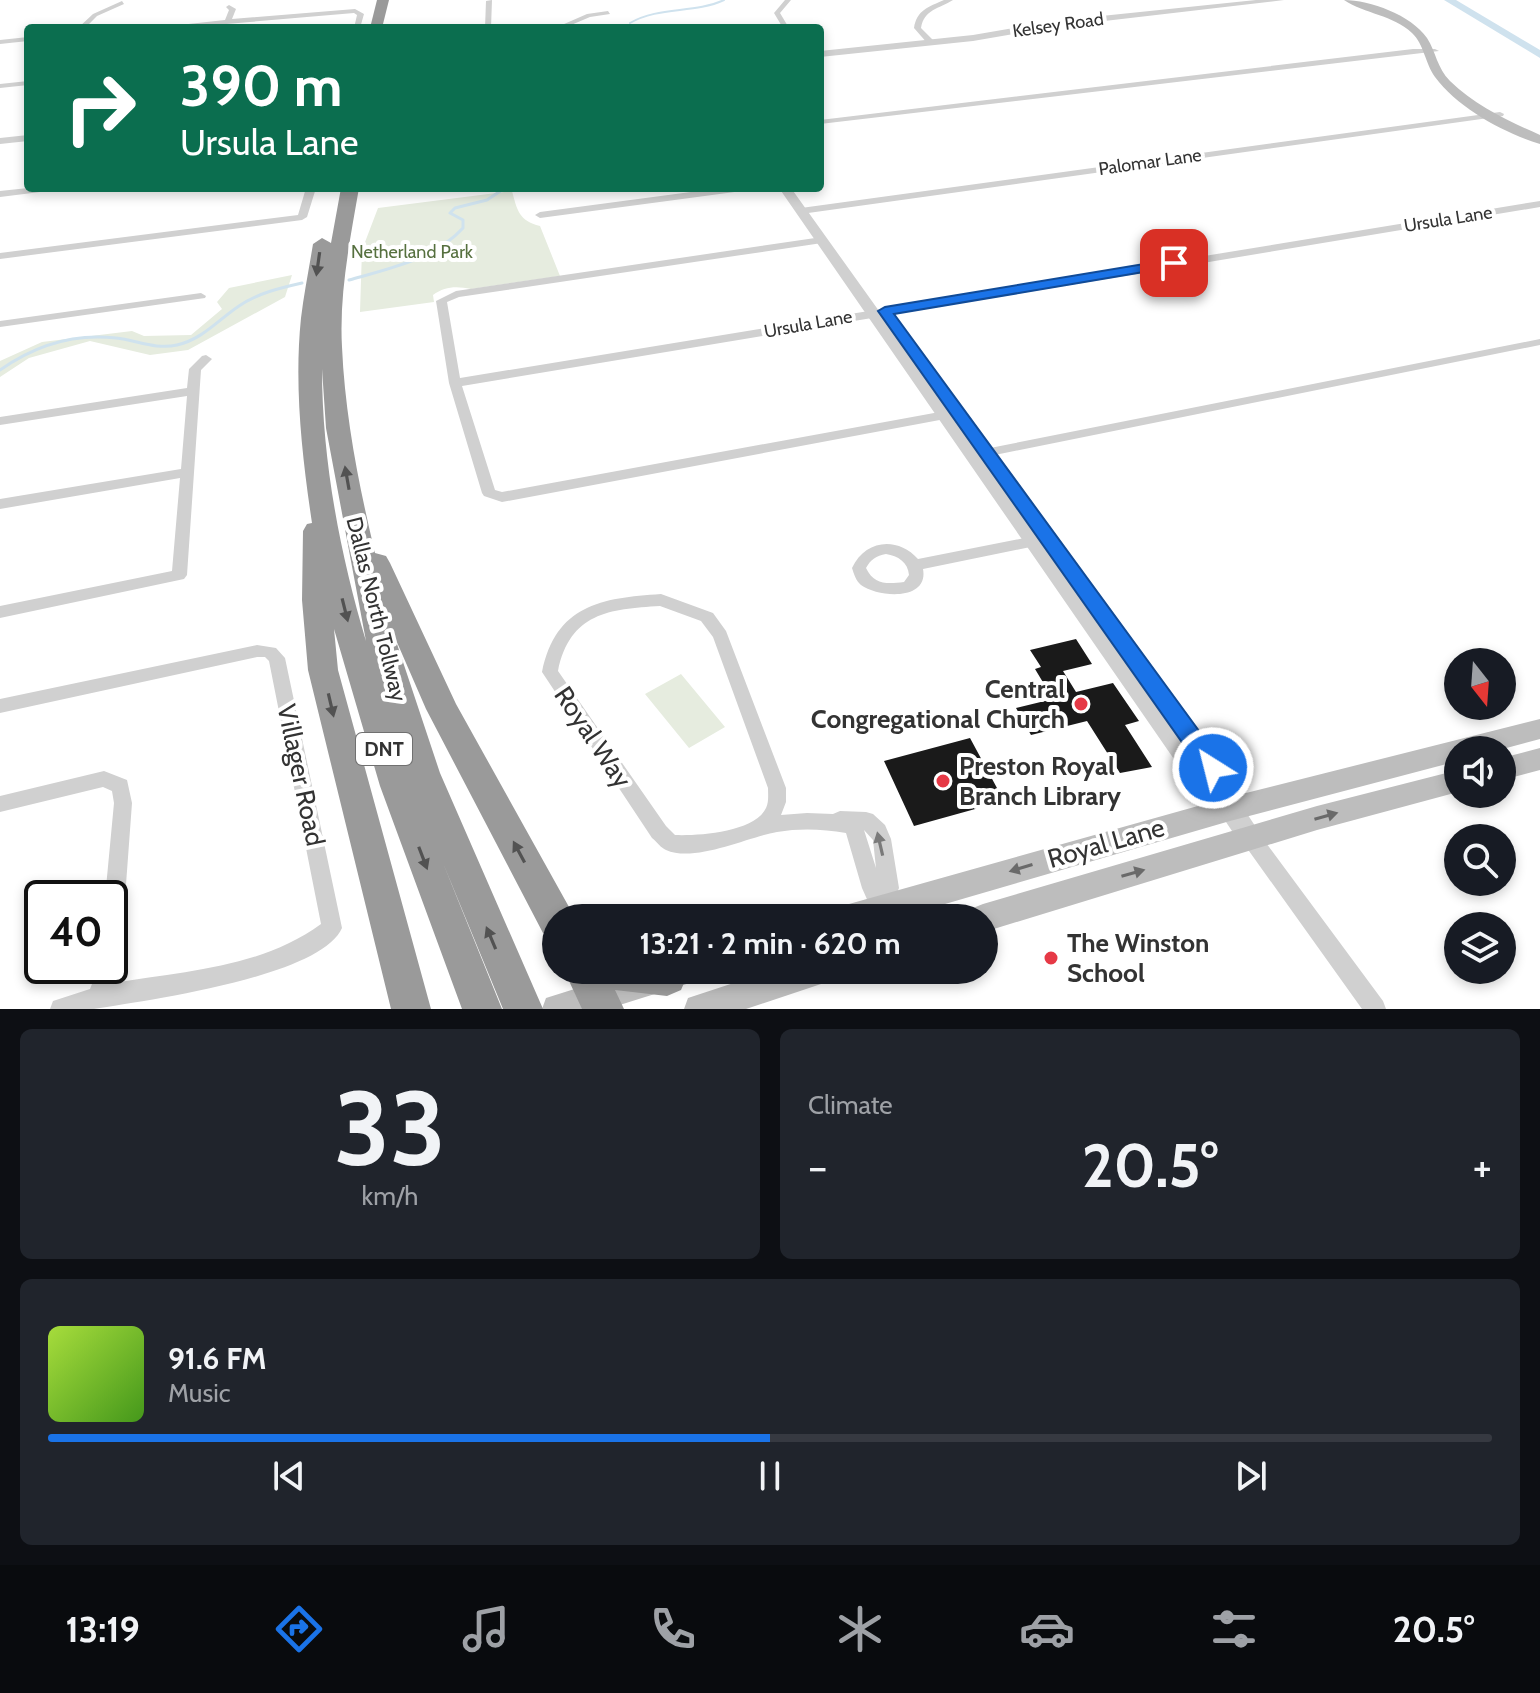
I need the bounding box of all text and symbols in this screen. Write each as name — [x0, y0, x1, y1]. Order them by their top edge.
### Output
street label: Kelsey Road — [1011, 8, 1105, 42]
text: 390 m — [180, 52, 342, 120]
icon: right — [48, 56, 152, 160]
text: Ursula Lane — [180, 120, 358, 164]
street label: Palomar Lane — [1097, 144, 1203, 180]
street label: Ursula Lane — [1402, 201, 1494, 237]
pin — [1140, 229, 1208, 297]
park label: Netherland Park — [351, 241, 474, 263]
icon: arrive — [1152, 241, 1196, 285]
one-way arrow — [311, 252, 324, 277]
street label: Ursula Lane — [762, 305, 854, 343]
one-way arrow — [340, 465, 352, 490]
street label: Dallas North Tollway — [341, 514, 413, 704]
one-way arrow — [339, 598, 351, 623]
north arrow — [1444, 648, 1516, 720]
map controls — [1444, 648, 1516, 984]
place label: Central Congregational Church — [811, 673, 1065, 735]
street label: Royal Way — [547, 680, 639, 794]
one-way arrow — [325, 692, 338, 717]
marker: Central Congregational Church — [1072, 695, 1090, 713]
street label: Villager Road — [270, 701, 332, 849]
position arrow — [1171, 726, 1255, 810]
road number: DNT — [356, 733, 412, 765]
button: sound — [1444, 736, 1516, 808]
place label: Preston Royal Branch Library — [959, 750, 1121, 812]
marker: Preston Royal Branch Library — [934, 772, 952, 790]
one-way arrow — [1313, 809, 1338, 821]
street label: Royal Lane — [1044, 811, 1168, 875]
button: search — [1444, 824, 1516, 896]
one-way arrow — [873, 831, 886, 856]
one-way arrow — [512, 840, 526, 863]
one-way arrow — [417, 846, 430, 870]
one-way arrow — [1008, 862, 1032, 875]
one-way arrow — [1120, 867, 1145, 879]
speed limit sign: 40 — [24, 880, 128, 984]
button: layers — [1444, 912, 1516, 984]
text: 13:21 · 2 min · 620 m — [640, 925, 900, 962]
one-way arrow — [485, 926, 498, 950]
place label: The Winston School — [1067, 927, 1209, 989]
marker: The Winston School — [1042, 949, 1060, 967]
text: 33 — [334, 1065, 446, 1191]
text: Climate — [808, 1089, 893, 1121]
text: 20.5° — [1082, 1129, 1218, 1202]
text: − — [808, 1140, 827, 1193]
text: + — [1473, 1140, 1492, 1193]
text: km/h — [362, 1180, 418, 1212]
text: 91.6 FM — [168, 1340, 266, 1377]
text: Music — [168, 1377, 231, 1409]
icon: previous — [267, 1454, 311, 1498]
icon: pause — [748, 1454, 792, 1498]
icon: next — [1229, 1454, 1273, 1498]
icon: directions — [271, 1601, 327, 1657]
icon: music — [458, 1601, 514, 1657]
icon: phone — [645, 1601, 701, 1657]
icon: climate — [832, 1601, 888, 1657]
icon: car — [1019, 1601, 1075, 1657]
icon: filters — [1206, 1601, 1262, 1657]
text: 13:19 — [66, 1607, 140, 1651]
text: 20.5° — [1393, 1607, 1475, 1651]

